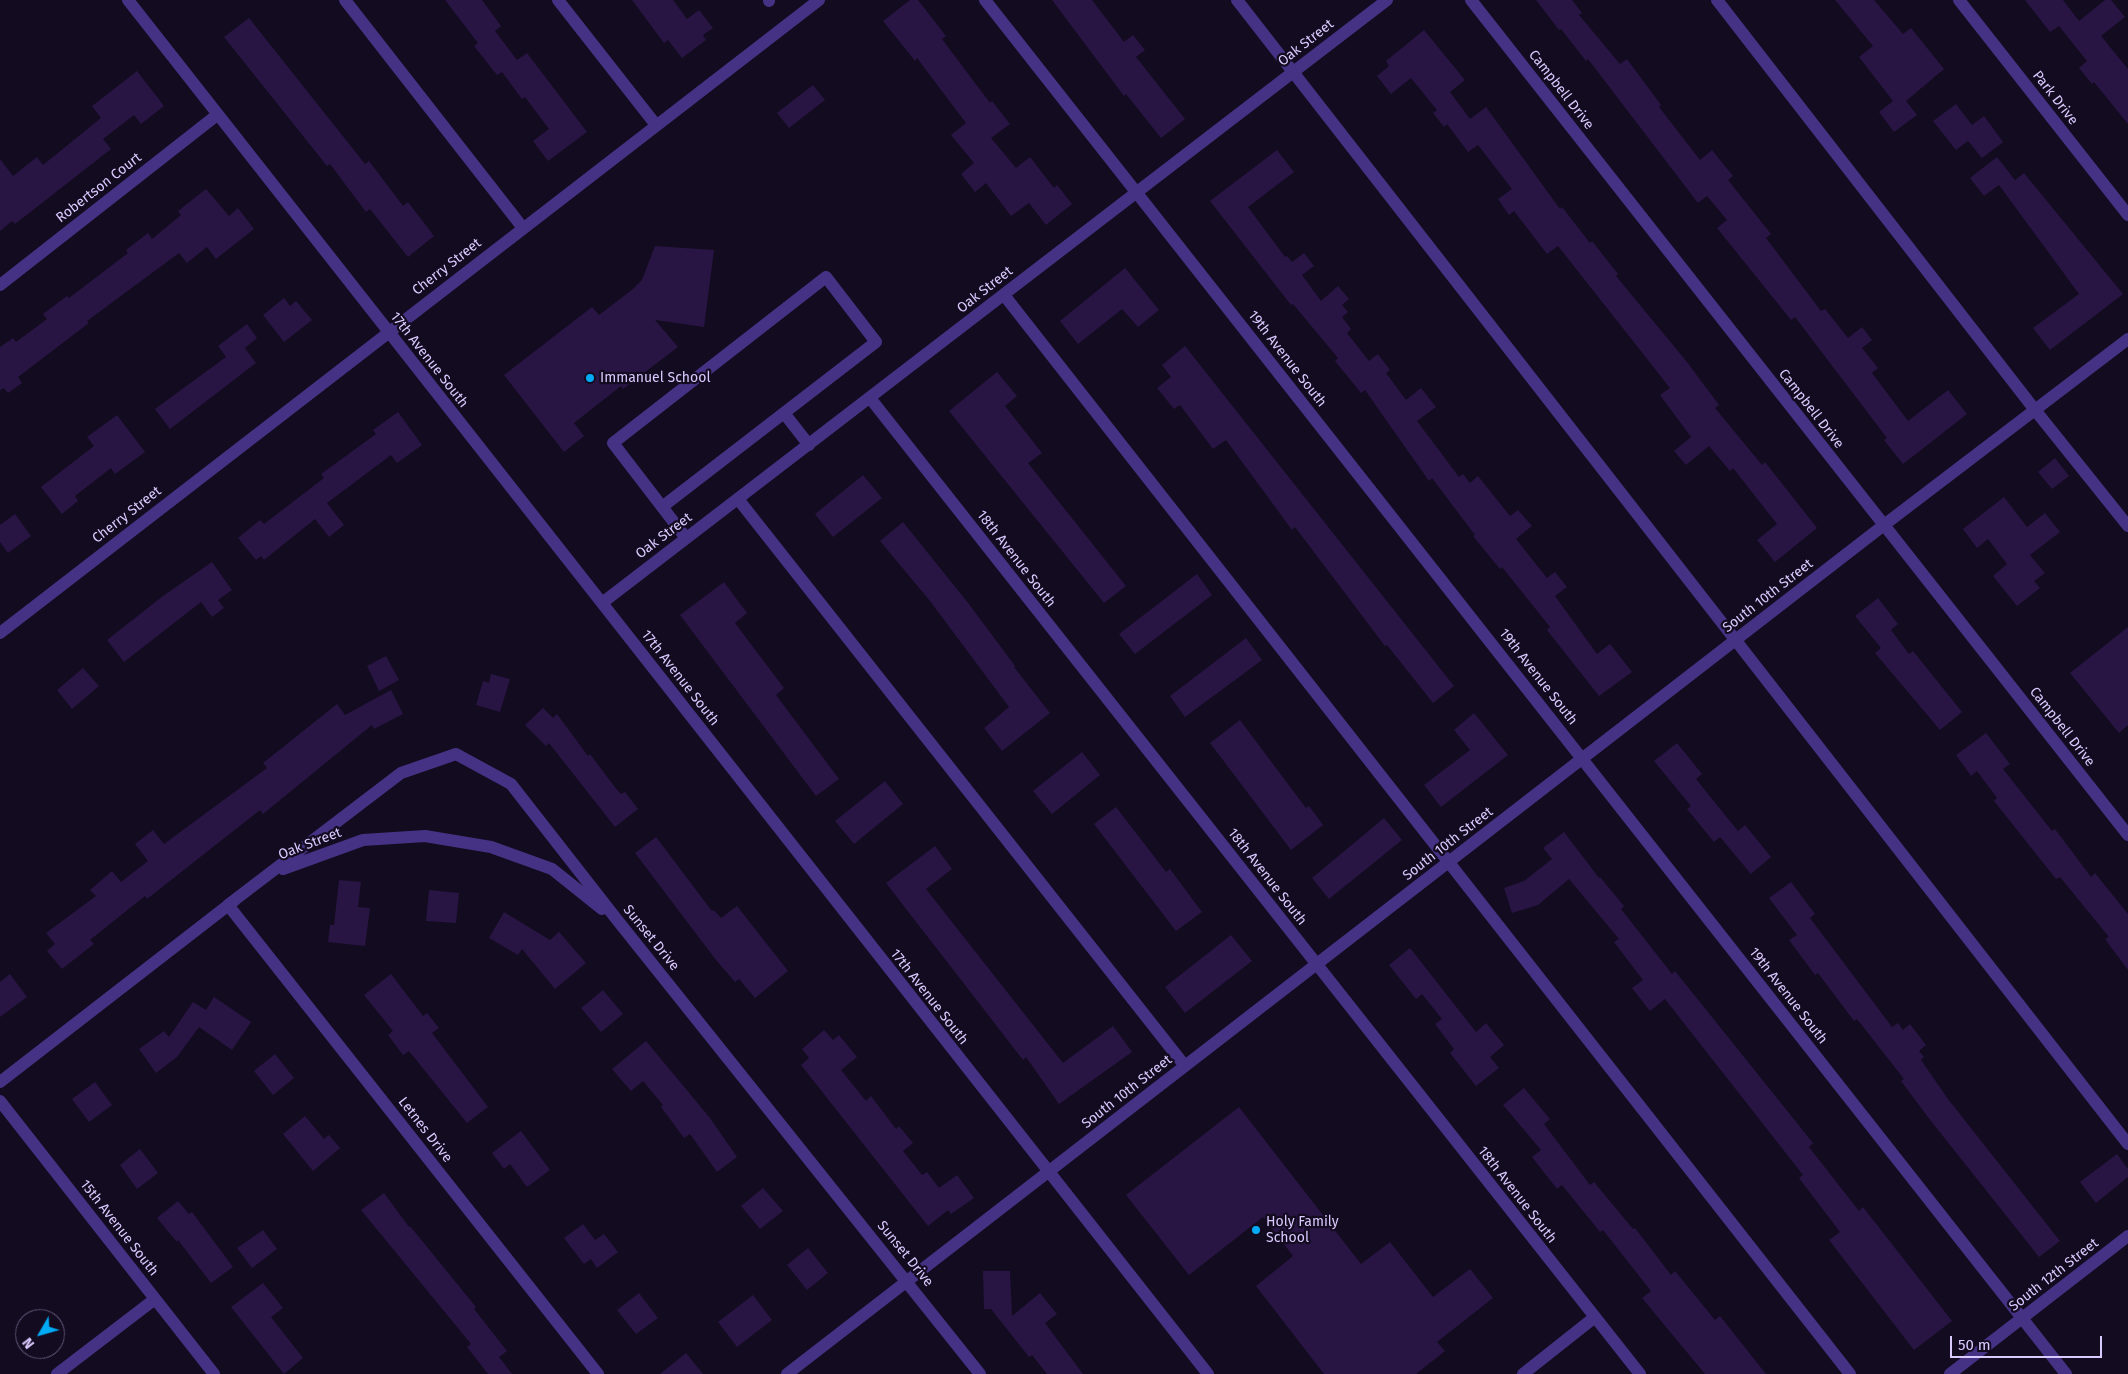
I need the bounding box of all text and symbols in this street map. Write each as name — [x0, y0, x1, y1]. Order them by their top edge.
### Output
street label: Oak Street — [1275, 16, 1337, 70]
street label: Campbell Drive — [1525, 47, 1597, 133]
street label: Park Drive — [2029, 68, 2081, 128]
street label: Robertson Court — [53, 149, 145, 227]
street label: Cherry Street — [409, 235, 485, 299]
street label: Oak Street — [954, 263, 1016, 317]
street label: 19th Avenue South — [1244, 307, 1330, 411]
street label: 17th Avenue South — [386, 309, 472, 411]
street label: Campbell Drive — [1775, 366, 1847, 452]
place label: Immanuel School — [600, 370, 711, 386]
marker: Immanuel School — [584, 372, 596, 384]
street label: Cherry Street — [89, 483, 165, 547]
street label: 18th Avenue South — [973, 507, 1059, 611]
street label: Oak Street — [633, 509, 695, 563]
street label: South 10th Street — [1720, 556, 1816, 636]
street label: 19th Avenue South — [1495, 625, 1581, 729]
street label: 17th Avenue South — [637, 627, 723, 729]
street label: Campbell Drive — [2026, 684, 2098, 770]
street label: South 10th Street — [1400, 804, 1496, 884]
street label: Oak Street — [276, 824, 344, 864]
street label: 18th Avenue South — [1224, 825, 1310, 929]
street label: Sunset Drive — [619, 902, 683, 974]
street label: 19th Avenue South — [1745, 944, 1831, 1048]
street label: 17th Avenue South — [886, 946, 972, 1048]
street label: South 10th Street — [1079, 1052, 1175, 1132]
street label: Letnes Drive — [394, 1094, 456, 1166]
street label: 18th Avenue South — [1474, 1143, 1560, 1247]
street label: 15th Avenue South — [76, 1177, 162, 1279]
place label: Holy Family School — [1266, 1214, 1339, 1246]
street label: Sunset Drive — [873, 1218, 937, 1290]
marker: Holy Family School — [1250, 1224, 1262, 1236]
street label: South 12th Street — [2006, 1235, 2102, 1315]
north arrow — [15, 1309, 65, 1359]
scale bar — [1953, 1326, 2106, 1358]
text: N — [19, 1334, 38, 1352]
text: 50 m — [1958, 1336, 1991, 1354]

